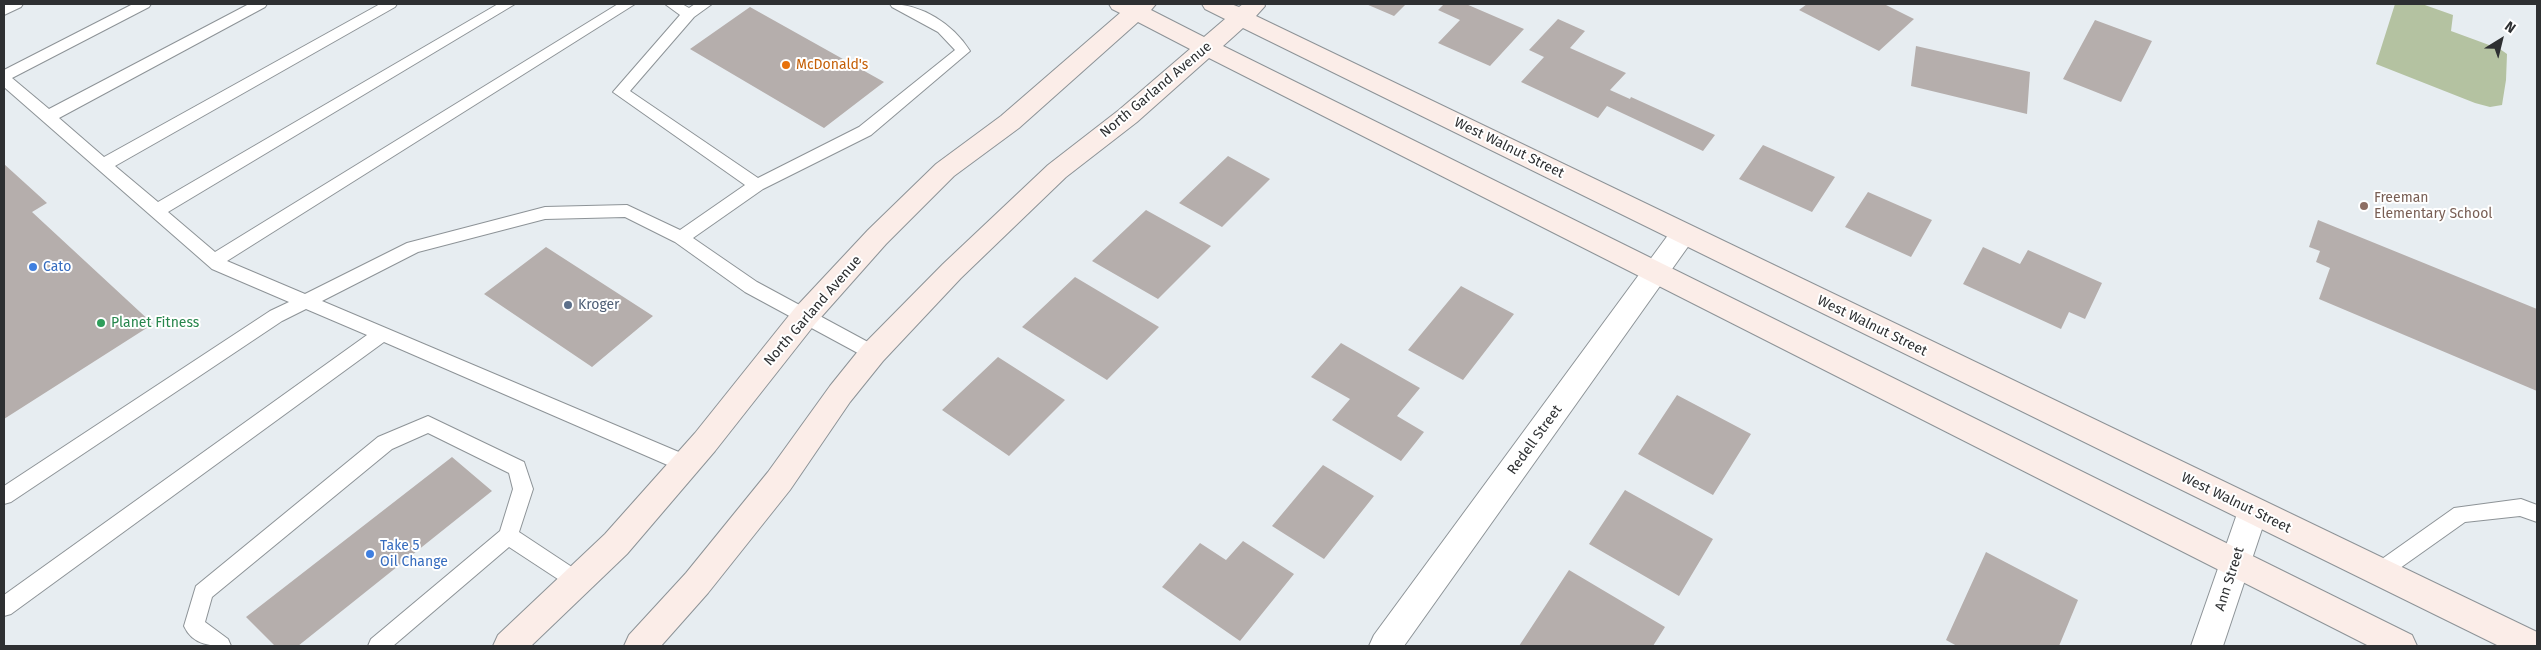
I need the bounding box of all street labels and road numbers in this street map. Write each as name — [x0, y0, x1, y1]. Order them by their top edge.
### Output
street label: North Garland Avenue — [1097, 38, 1215, 142]
street label: West Walnut Street — [1451, 114, 1567, 182]
street label: North Garland Avenue — [761, 253, 865, 369]
street label: West Walnut Street — [1814, 292, 1930, 360]
street label: Redell Street — [1504, 402, 1566, 478]
street label: West Walnut Street — [2178, 469, 2294, 537]
street label: Ann Street — [2212, 545, 2248, 613]

